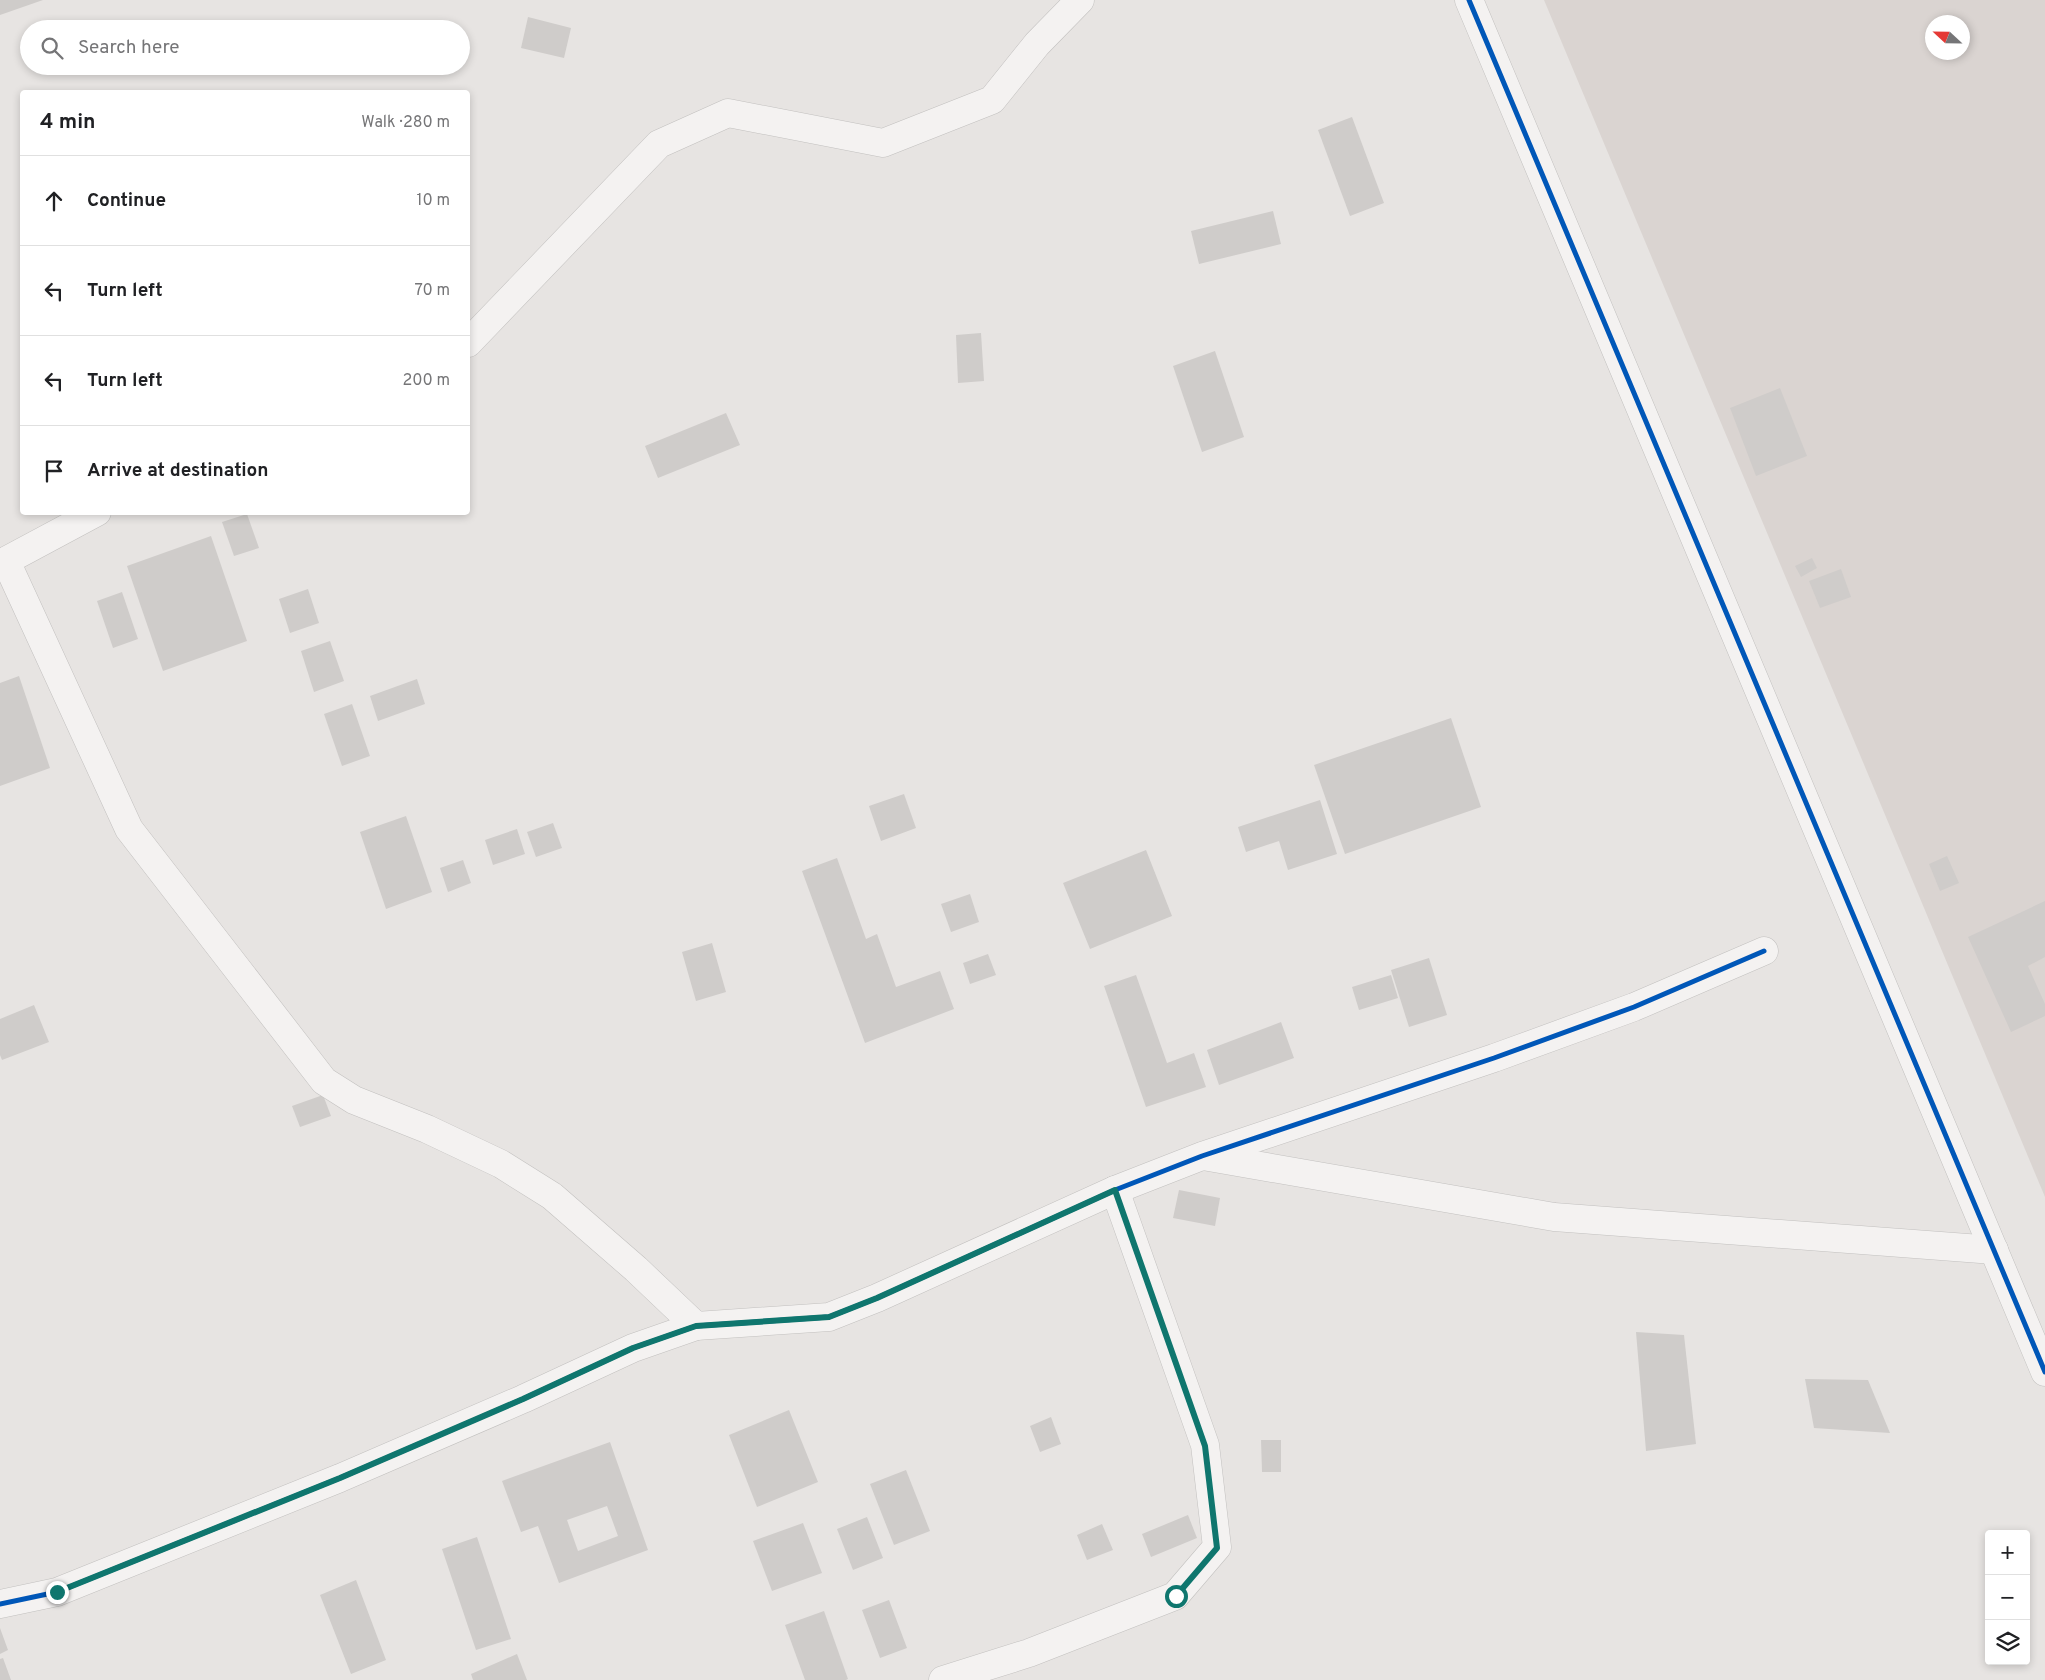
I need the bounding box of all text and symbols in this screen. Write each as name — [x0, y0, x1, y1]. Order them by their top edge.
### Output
north arrow — [1925, 15, 1970, 60]
search box — [20, 20, 470, 75]
icon: search — [38, 34, 66, 62]
text: Search here — [78, 36, 180, 60]
text: 4 min — [40, 109, 96, 136]
text: Walk · 280 m — [361, 113, 450, 133]
icon: ahead — [40, 187, 68, 215]
text: Continue — [87, 189, 166, 213]
text: 10 m — [416, 191, 450, 211]
icon: left — [40, 277, 68, 305]
text: Turn left — [87, 279, 163, 303]
text: 70 m — [415, 281, 450, 301]
icon: left — [40, 367, 68, 395]
text: Turn left — [87, 369, 163, 393]
text: 200 m — [402, 371, 450, 391]
icon: arrive — [40, 457, 68, 485]
text: Arrive at destination — [87, 459, 268, 483]
map controls — [1985, 1530, 2030, 1665]
button: + — [1985, 1530, 2030, 1575]
button: − — [1985, 1575, 2030, 1620]
route end — [46, 1581, 69, 1604]
route start — [1165, 1585, 1188, 1608]
button: layers — [1985, 1620, 2030, 1665]

